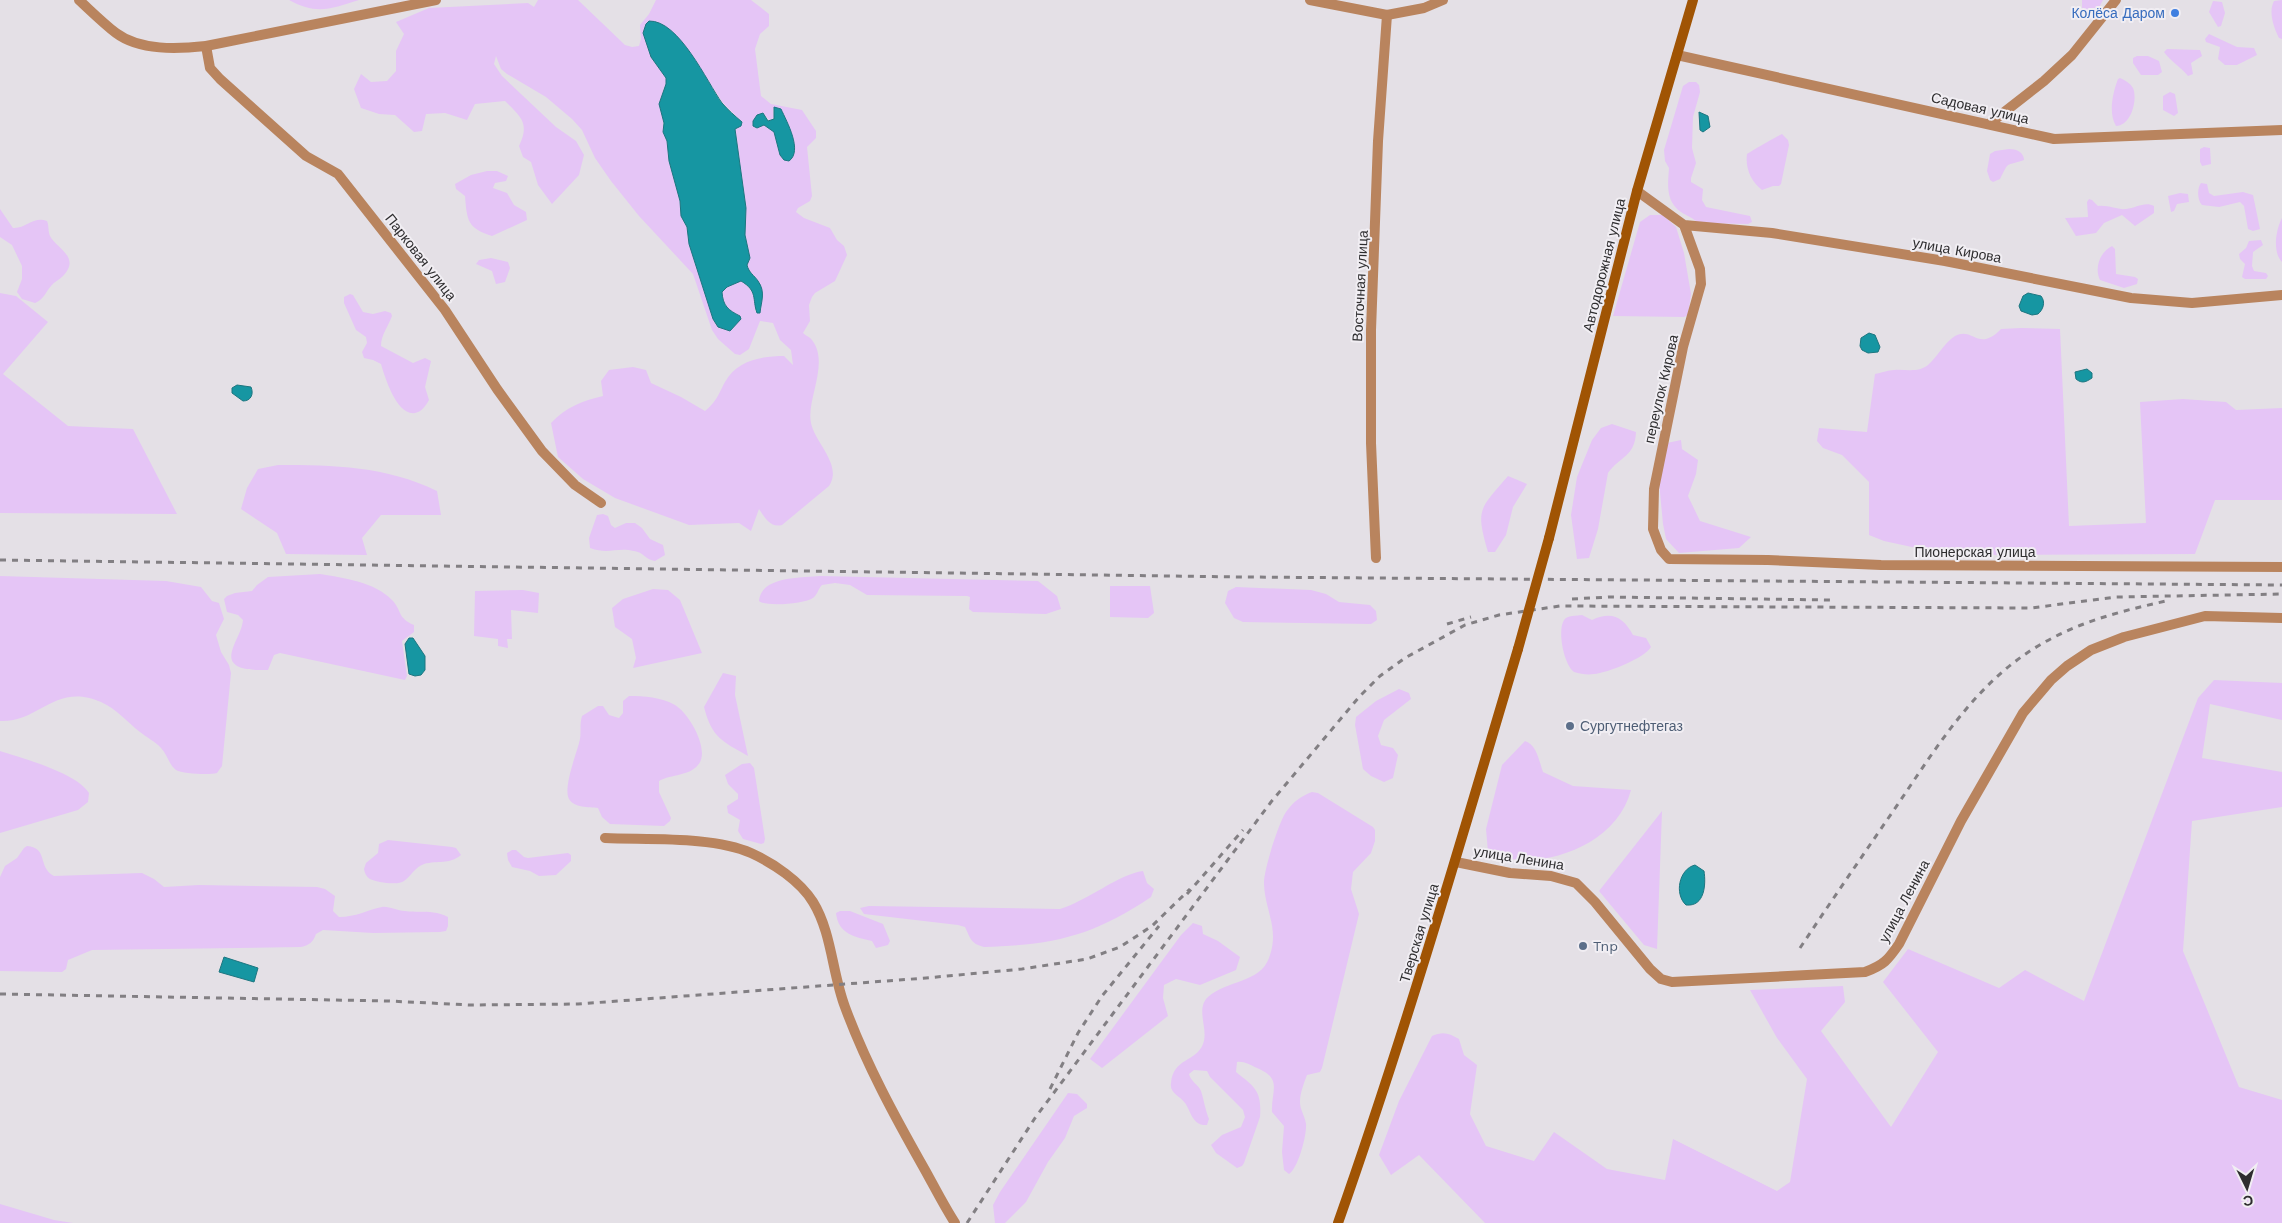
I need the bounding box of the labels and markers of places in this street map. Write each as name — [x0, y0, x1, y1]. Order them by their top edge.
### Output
place label: Колёса Даром — [2071, 5, 2165, 21]
marker: Колёса Даром — [2169, 7, 2181, 19]
place label: Сургутнефтегаз — [1580, 718, 1683, 734]
marker: Сургутнефтегаз — [1564, 720, 1576, 732]
place label: Tnp — [1593, 938, 1618, 954]
marker: Tnp — [1577, 940, 1589, 952]

